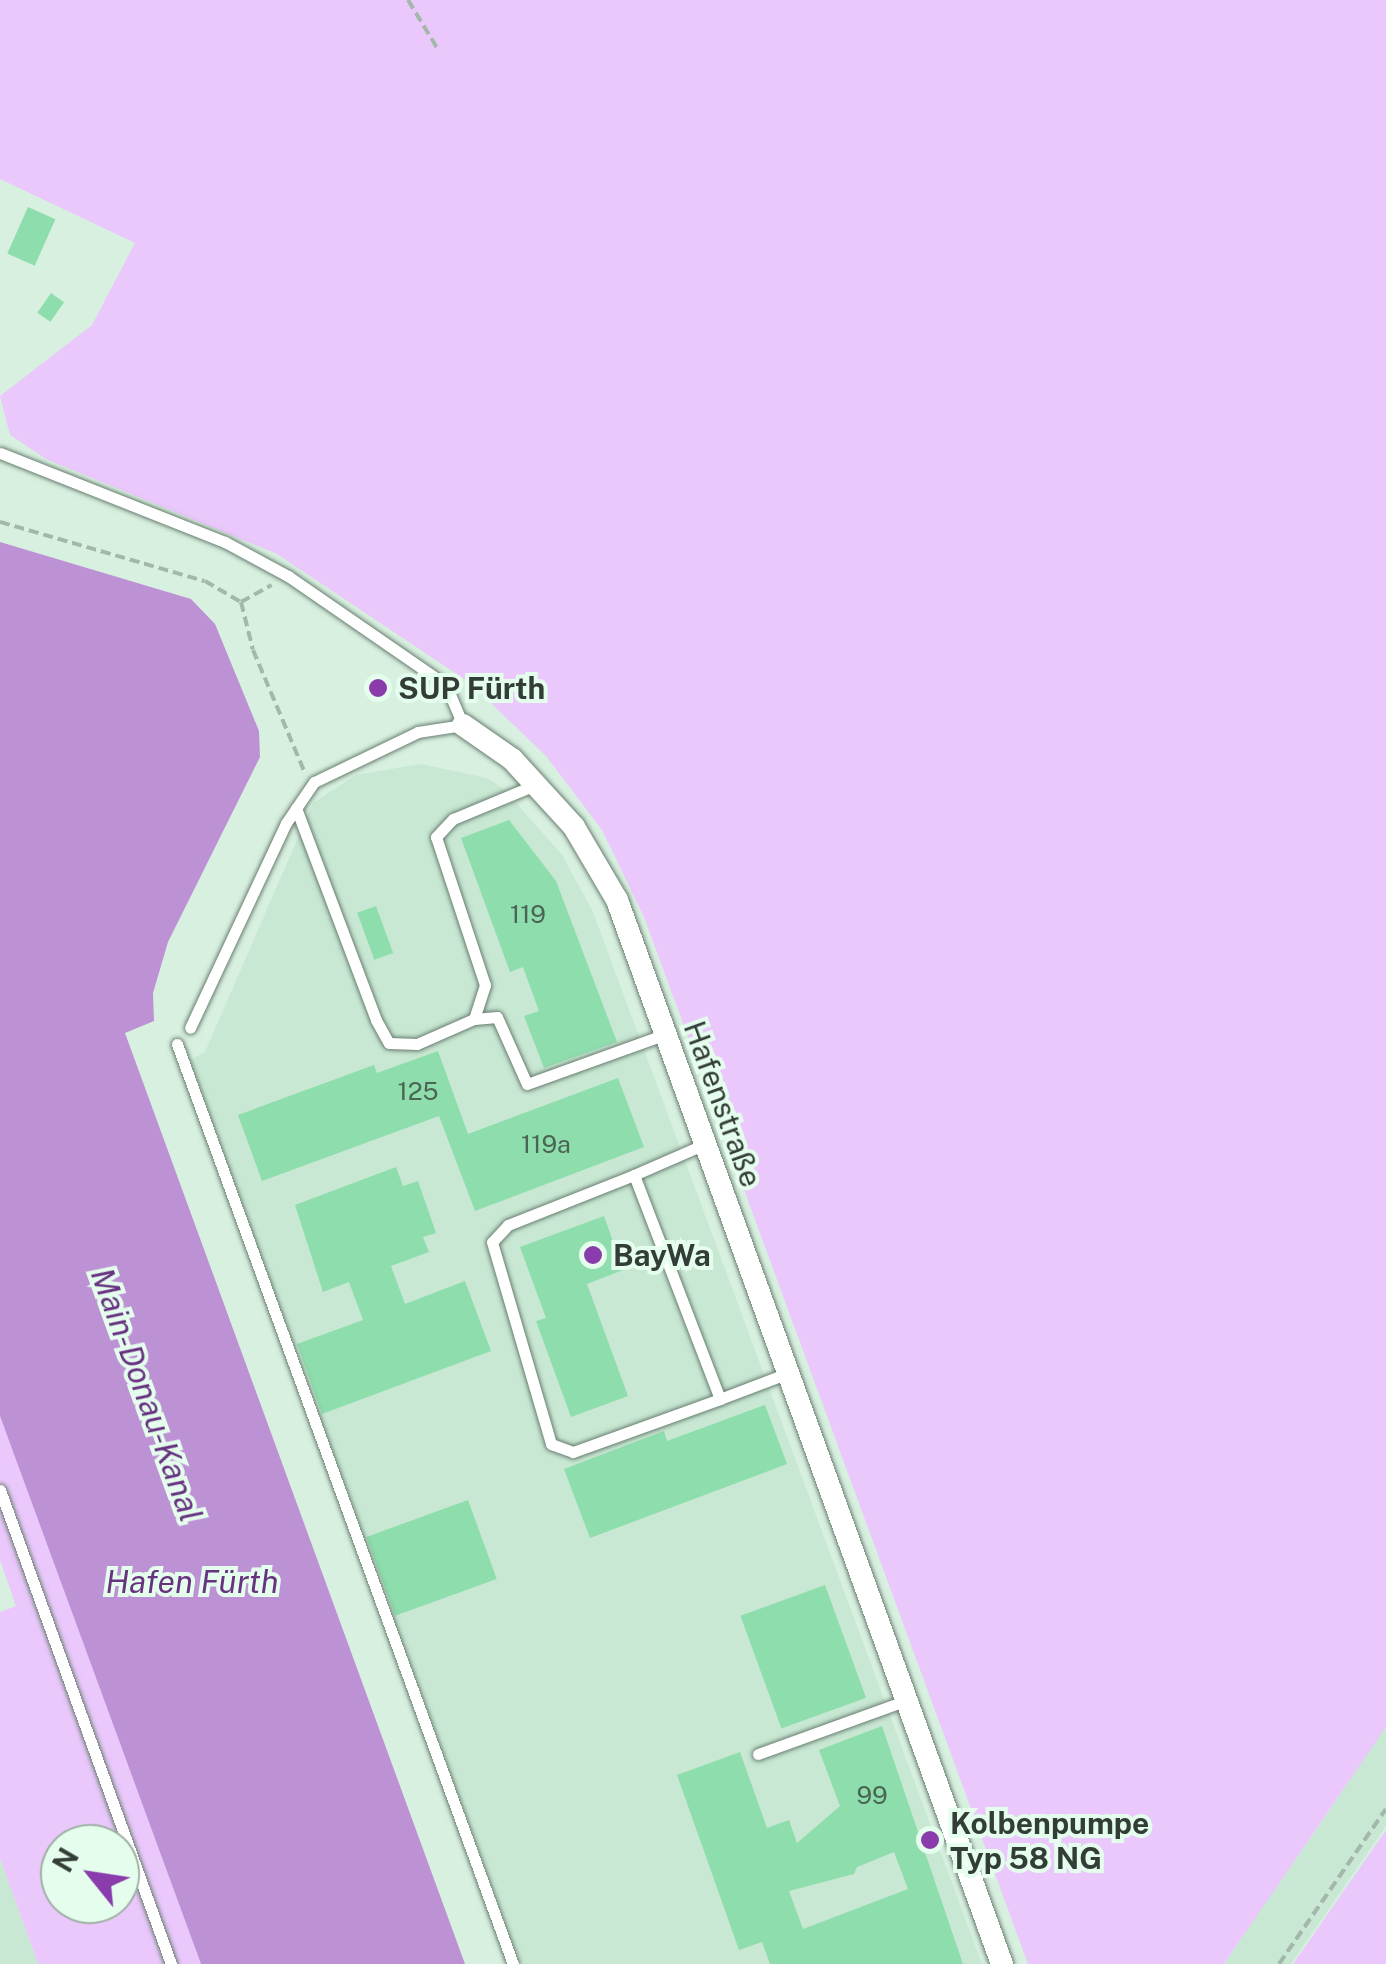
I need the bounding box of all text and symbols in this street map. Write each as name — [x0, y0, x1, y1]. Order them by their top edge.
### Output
place label: SUP Fürth — [398, 670, 545, 706]
marker: SUP Fürth — [367, 677, 389, 699]
house number: 119 — [510, 899, 546, 929]
street label: Hafenstraße — [676, 1016, 770, 1192]
house number: 125 — [397, 1076, 439, 1106]
house number: 119a — [521, 1129, 571, 1159]
place label: BayWa — [613, 1237, 711, 1273]
marker: BayWa — [582, 1244, 604, 1266]
water label: Main-Donau-Kanal — [82, 1263, 210, 1527]
water label: Hafen Fürth — [105, 1563, 279, 1601]
house number: 99 — [856, 1780, 888, 1810]
place label: Kolbenpumpe Typ 58 NG — [950, 1805, 1149, 1876]
north arrow — [40, 1824, 140, 1924]
marker: Kolbenpumpe Typ 58 NG — [919, 1829, 941, 1851]
text: N — [46, 1842, 85, 1877]

